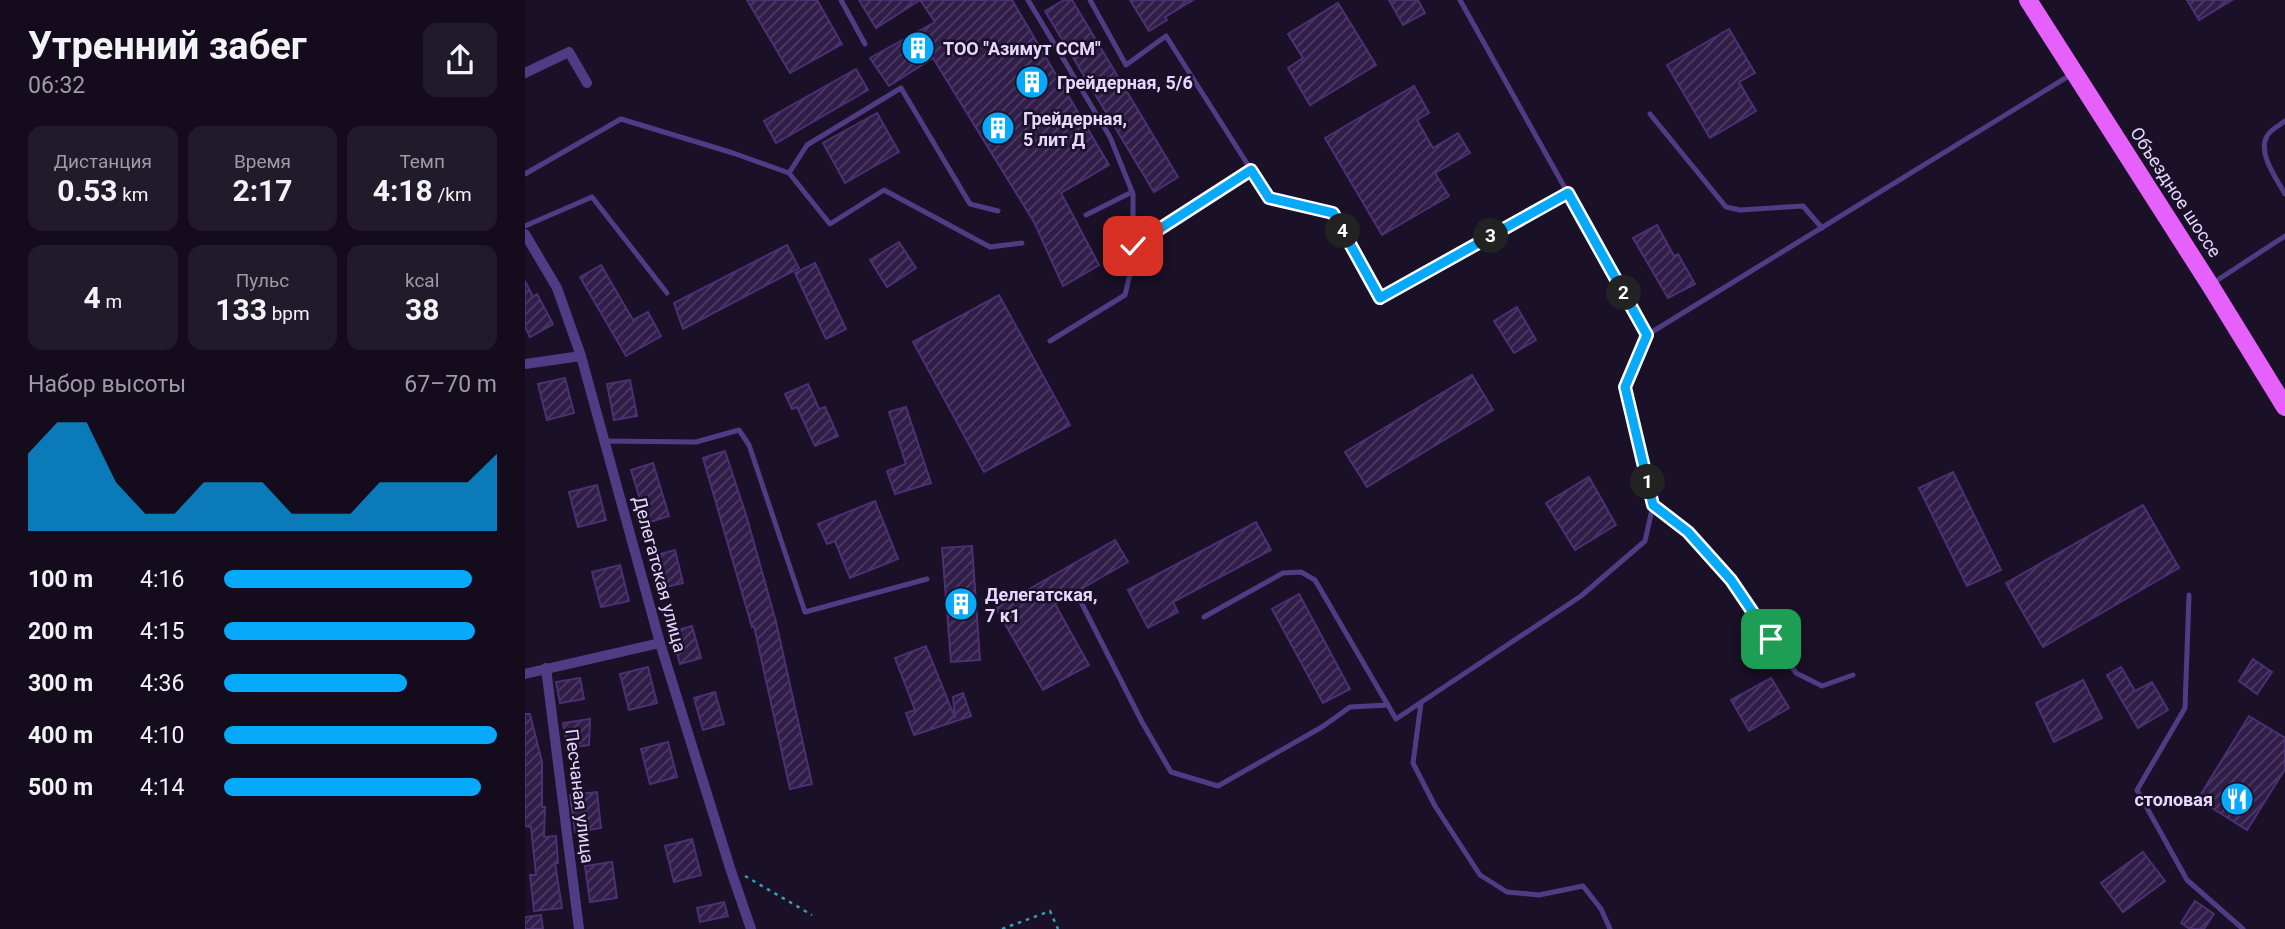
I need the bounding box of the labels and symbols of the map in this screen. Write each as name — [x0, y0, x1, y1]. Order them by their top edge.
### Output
building icon: ТОО "Азимут ССМ" — [899, 29, 937, 67]
place label: ТОО "Азимут ССМ" — [943, 38, 1101, 59]
building icon: Грейдерная, 5/6 — [1013, 63, 1051, 101]
place label: Грейдерная, 5/6 — [1057, 72, 1193, 93]
place label: Грейдерная, 5 лит Д — [1023, 108, 1127, 150]
building icon: Грейдерная, 5 лит Д — [979, 109, 1017, 147]
street label: Объездное шоссе — [2126, 123, 2226, 261]
pin: 4 — [1325, 214, 1361, 248]
pin — [1103, 216, 1163, 276]
pin: 3 — [1473, 218, 1509, 254]
pin: 2 — [1607, 276, 1641, 310]
pin: 1 — [1631, 464, 1665, 500]
street label: Делегатская улица — [629, 494, 691, 654]
place label: Делегатская, 7 к1 — [985, 584, 1097, 626]
building icon: Делегатская, 7 к1 — [942, 585, 980, 623]
pin — [1741, 609, 1801, 669]
street label: Песчаная улица — [561, 728, 599, 864]
restaurant icon: столовая — [2218, 780, 2256, 818]
place label: столовая — [2134, 789, 2213, 810]

